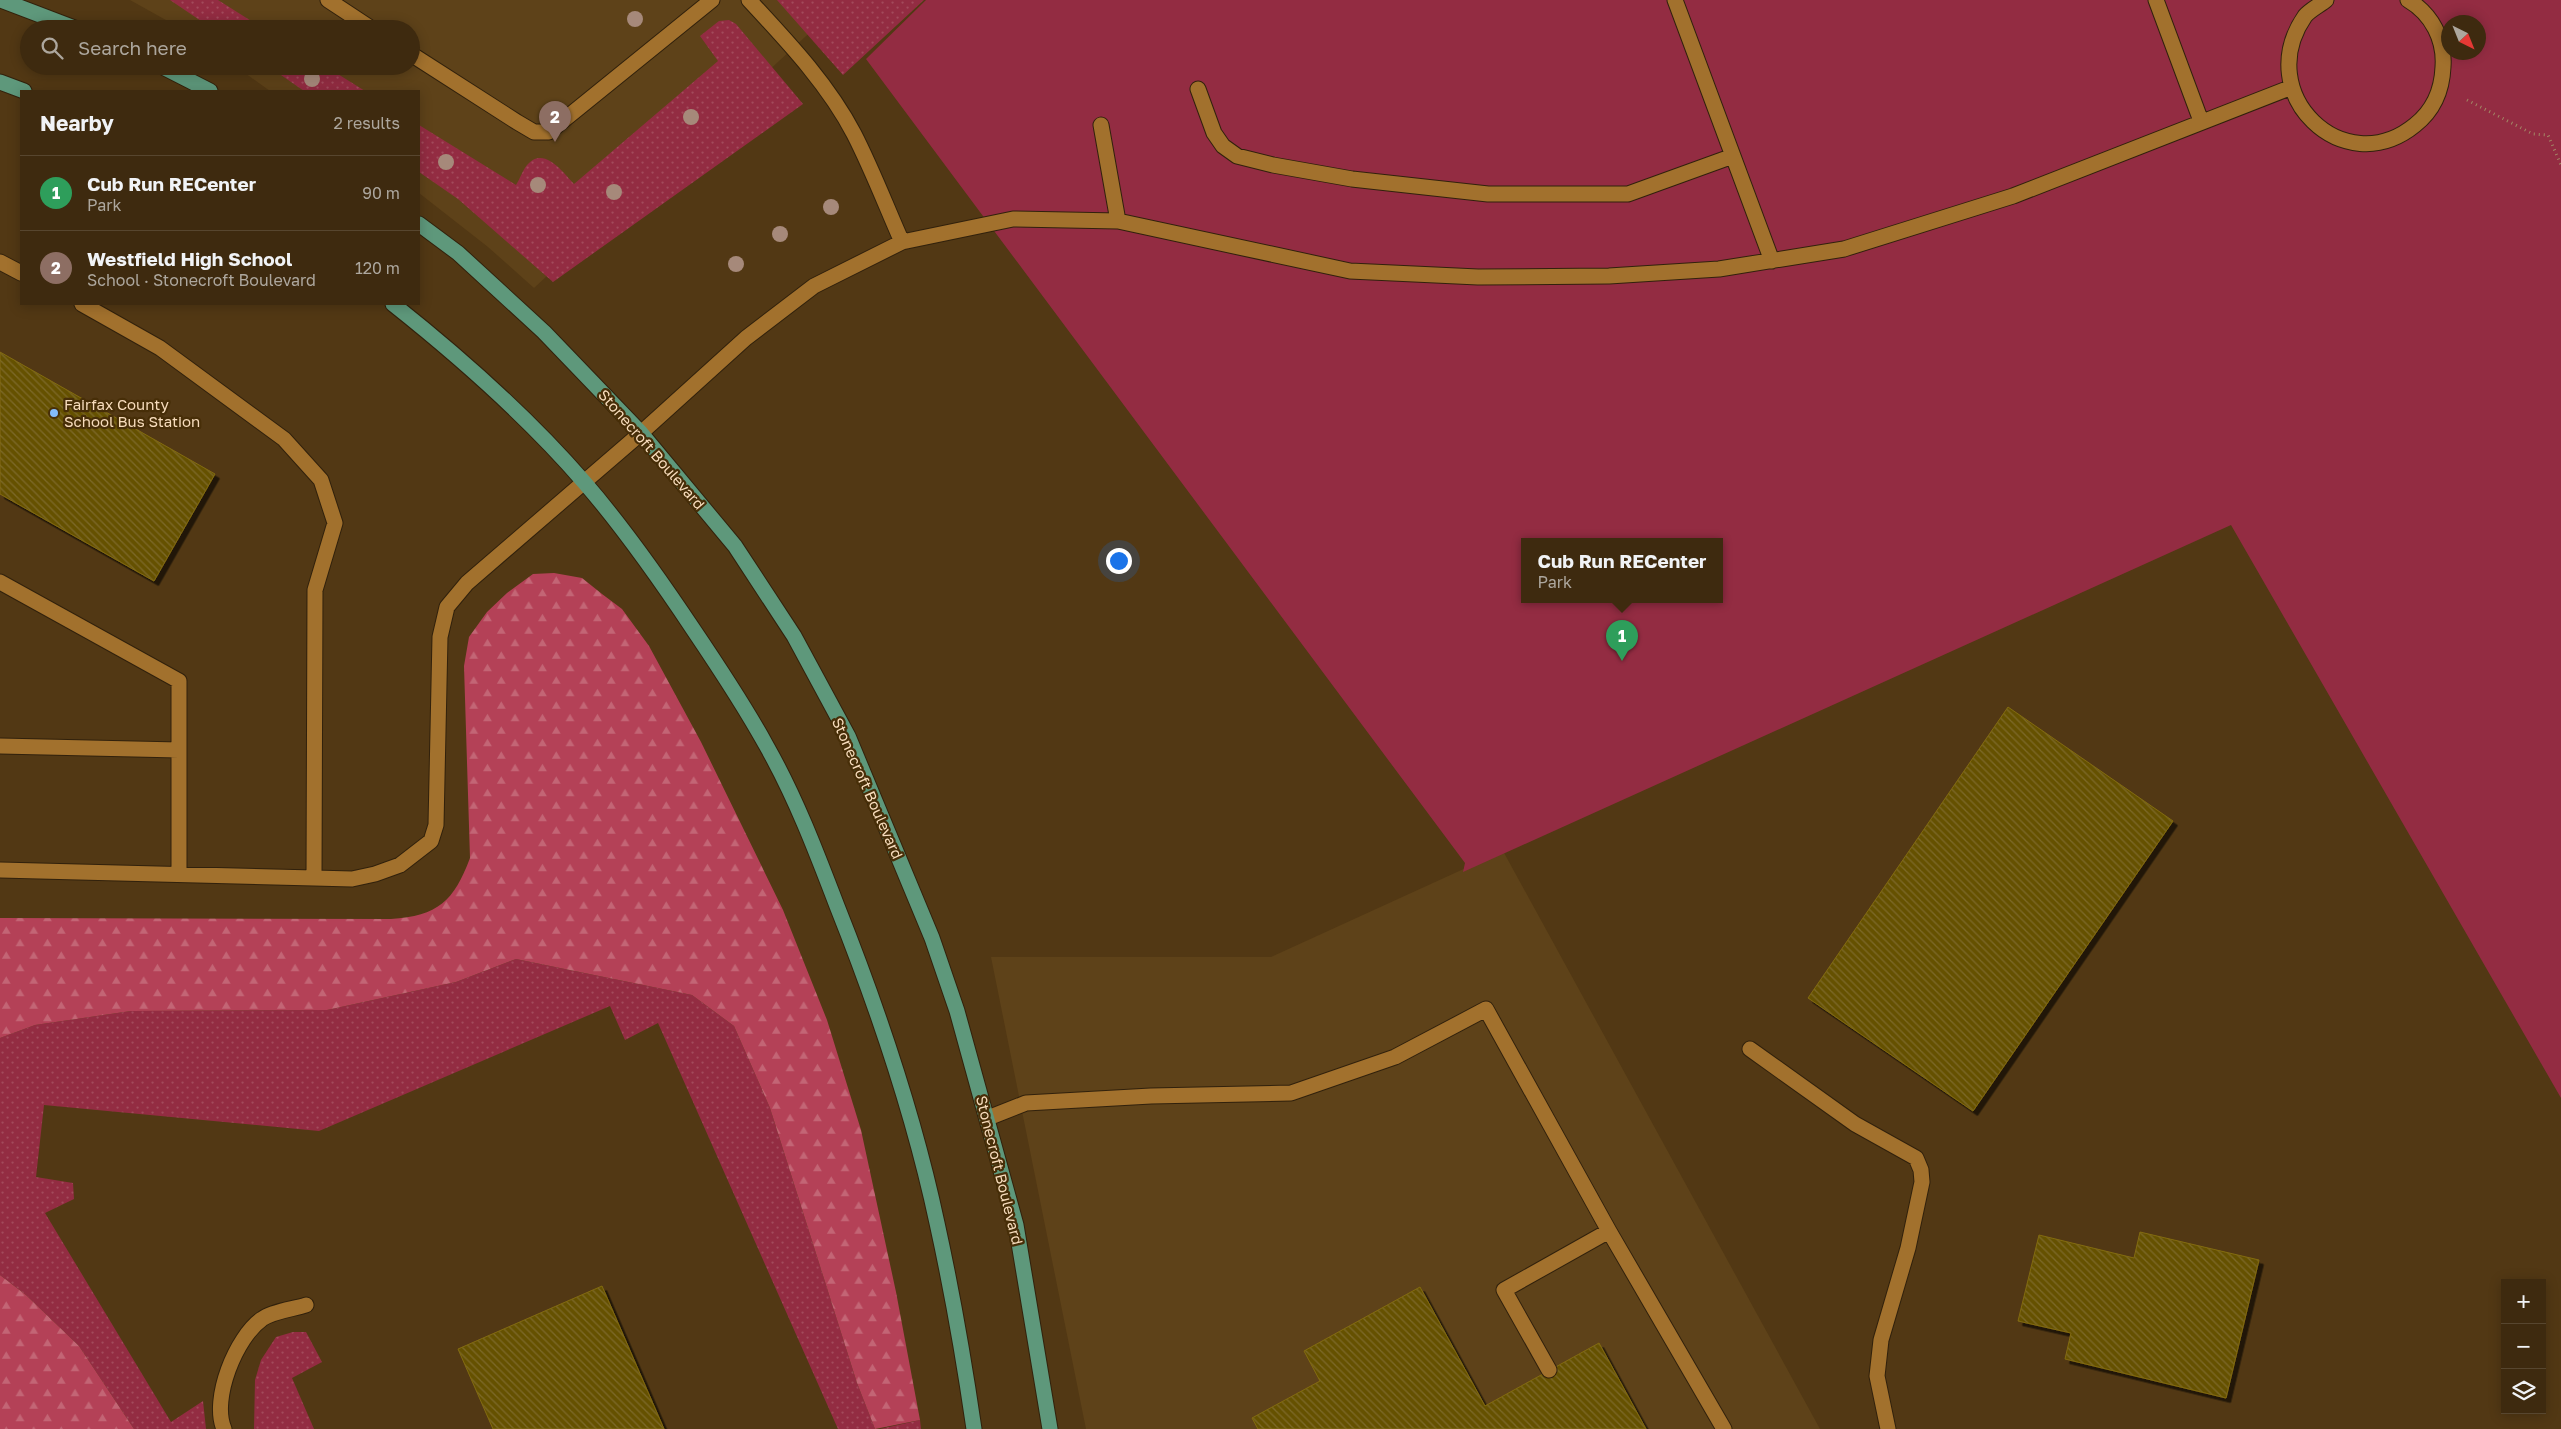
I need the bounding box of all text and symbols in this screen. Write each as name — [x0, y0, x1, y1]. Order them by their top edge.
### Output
north arrow — [2441, 15, 2486, 60]
search box — [20, 20, 420, 75]
icon: search — [38, 34, 66, 62]
text: Search here — [78, 36, 187, 59]
pin: 2 — [539, 101, 571, 142]
text: Nearby — [40, 110, 114, 136]
text: 2 results — [334, 113, 400, 133]
text: Cub Run RECenter — [87, 172, 256, 195]
text: 1 — [52, 183, 60, 203]
text: 90 m — [362, 183, 400, 203]
text: Park — [87, 195, 122, 215]
text: Westfield High School — [87, 247, 292, 270]
text: 2 — [51, 258, 61, 278]
text: 120 m — [355, 258, 400, 278]
text: School · Stonecroft Boulevard — [87, 270, 316, 290]
street label: Stonecroft Boulevard — [595, 385, 709, 513]
place label: Fairfax County School Bus Station — [64, 395, 200, 430]
marker: Fairfax County School Bus Station — [48, 407, 60, 419]
popup — [1521, 538, 1723, 603]
your location — [1106, 548, 1132, 574]
text: Cub Run RECenter — [1537, 549, 1707, 572]
text: Park — [1537, 572, 1572, 592]
pin: 1 — [1606, 620, 1638, 661]
street label: Stonecroft Boulevard — [829, 715, 907, 861]
street label: Stonecroft Boulevard — [973, 1094, 1027, 1246]
map controls — [2501, 1279, 2546, 1414]
button: + — [2501, 1279, 2546, 1324]
button: − — [2501, 1324, 2546, 1369]
button: layers — [2501, 1369, 2546, 1414]

